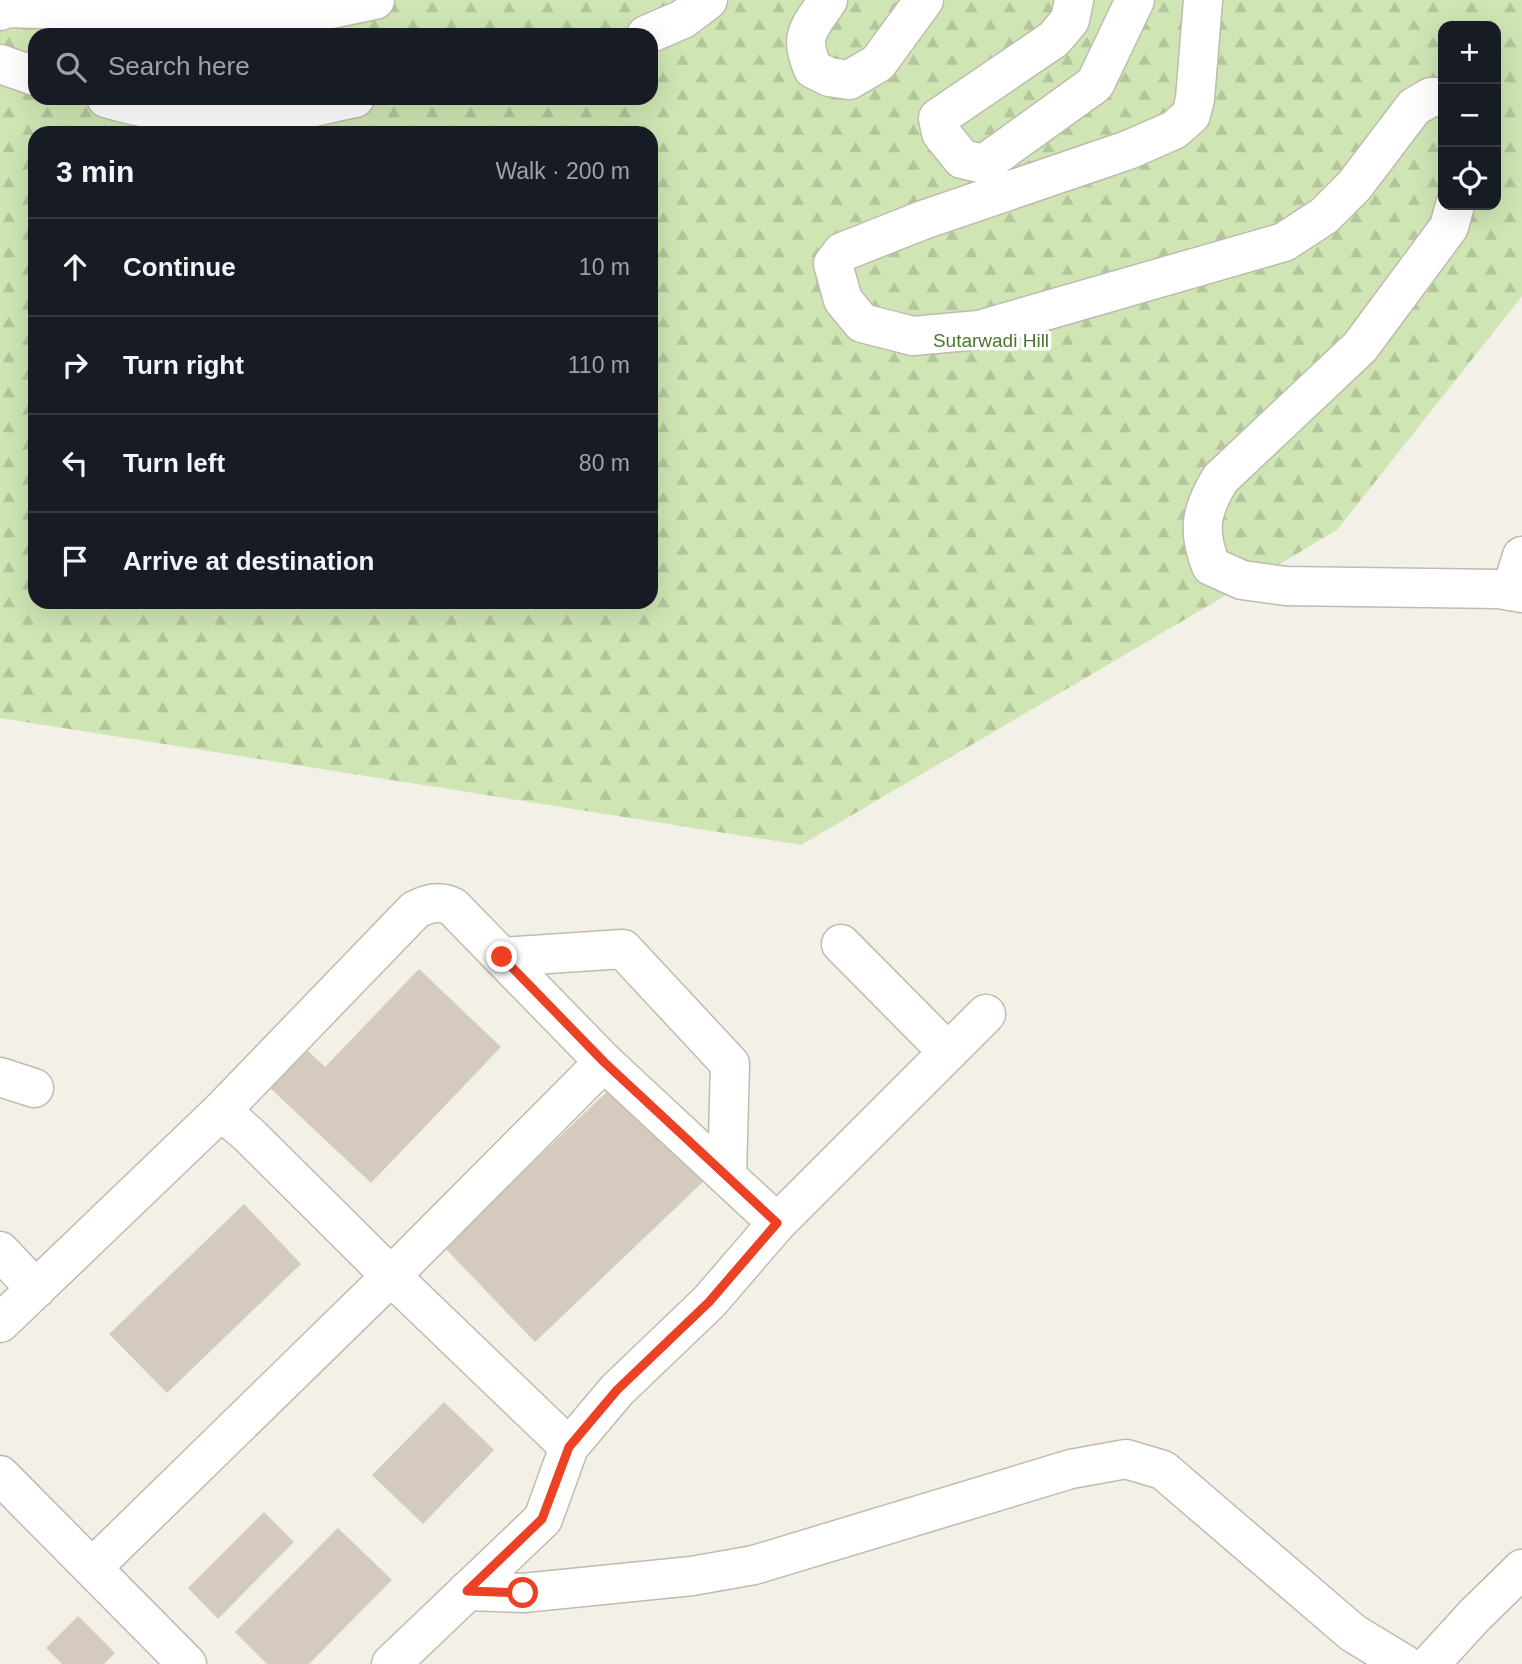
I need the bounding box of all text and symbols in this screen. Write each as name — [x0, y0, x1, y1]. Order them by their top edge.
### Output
map controls — [1438, 21, 1501, 210]
button: + — [1438, 21, 1501, 84]
search box — [28, 28, 658, 105]
icon: search — [52, 48, 90, 86]
text: Search here — [108, 51, 250, 81]
button: − — [1438, 84, 1501, 147]
button: locate — [1438, 147, 1501, 210]
text: 3 min — [56, 155, 134, 188]
text: Walk · 200 m — [495, 158, 630, 184]
icon: ahead — [56, 248, 94, 286]
text: Continue — [123, 252, 236, 282]
text: 10 m — [579, 254, 630, 280]
park label: Sutarwadi Hill — [933, 330, 1049, 351]
icon: right — [56, 346, 94, 384]
text: Turn right — [123, 350, 244, 380]
text: 110 m — [568, 352, 630, 378]
icon: left — [56, 444, 94, 482]
text: Turn left — [123, 448, 225, 478]
text: 80 m — [579, 450, 630, 476]
icon: arrive — [56, 542, 94, 580]
text: Arrive at destination — [123, 546, 374, 576]
route end — [486, 941, 517, 972]
route start — [507, 1577, 538, 1608]

